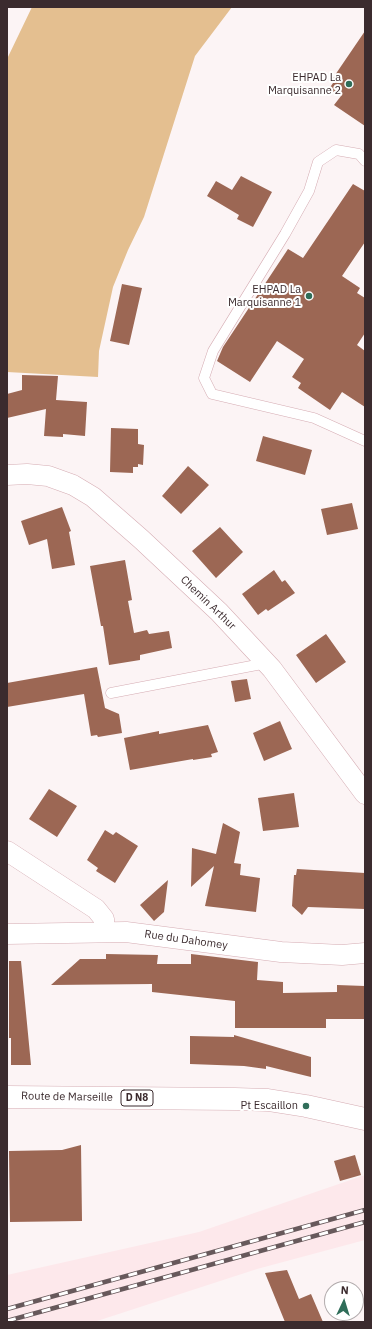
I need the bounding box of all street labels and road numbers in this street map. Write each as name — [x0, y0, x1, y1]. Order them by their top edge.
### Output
street label: Chemin Arthur — [178, 573, 238, 633]
street label: Rue du Dahomey — [144, 928, 228, 952]
street label: Route de Marseille — [21, 1090, 113, 1104]
road number: D N8 — [121, 1090, 153, 1106]

